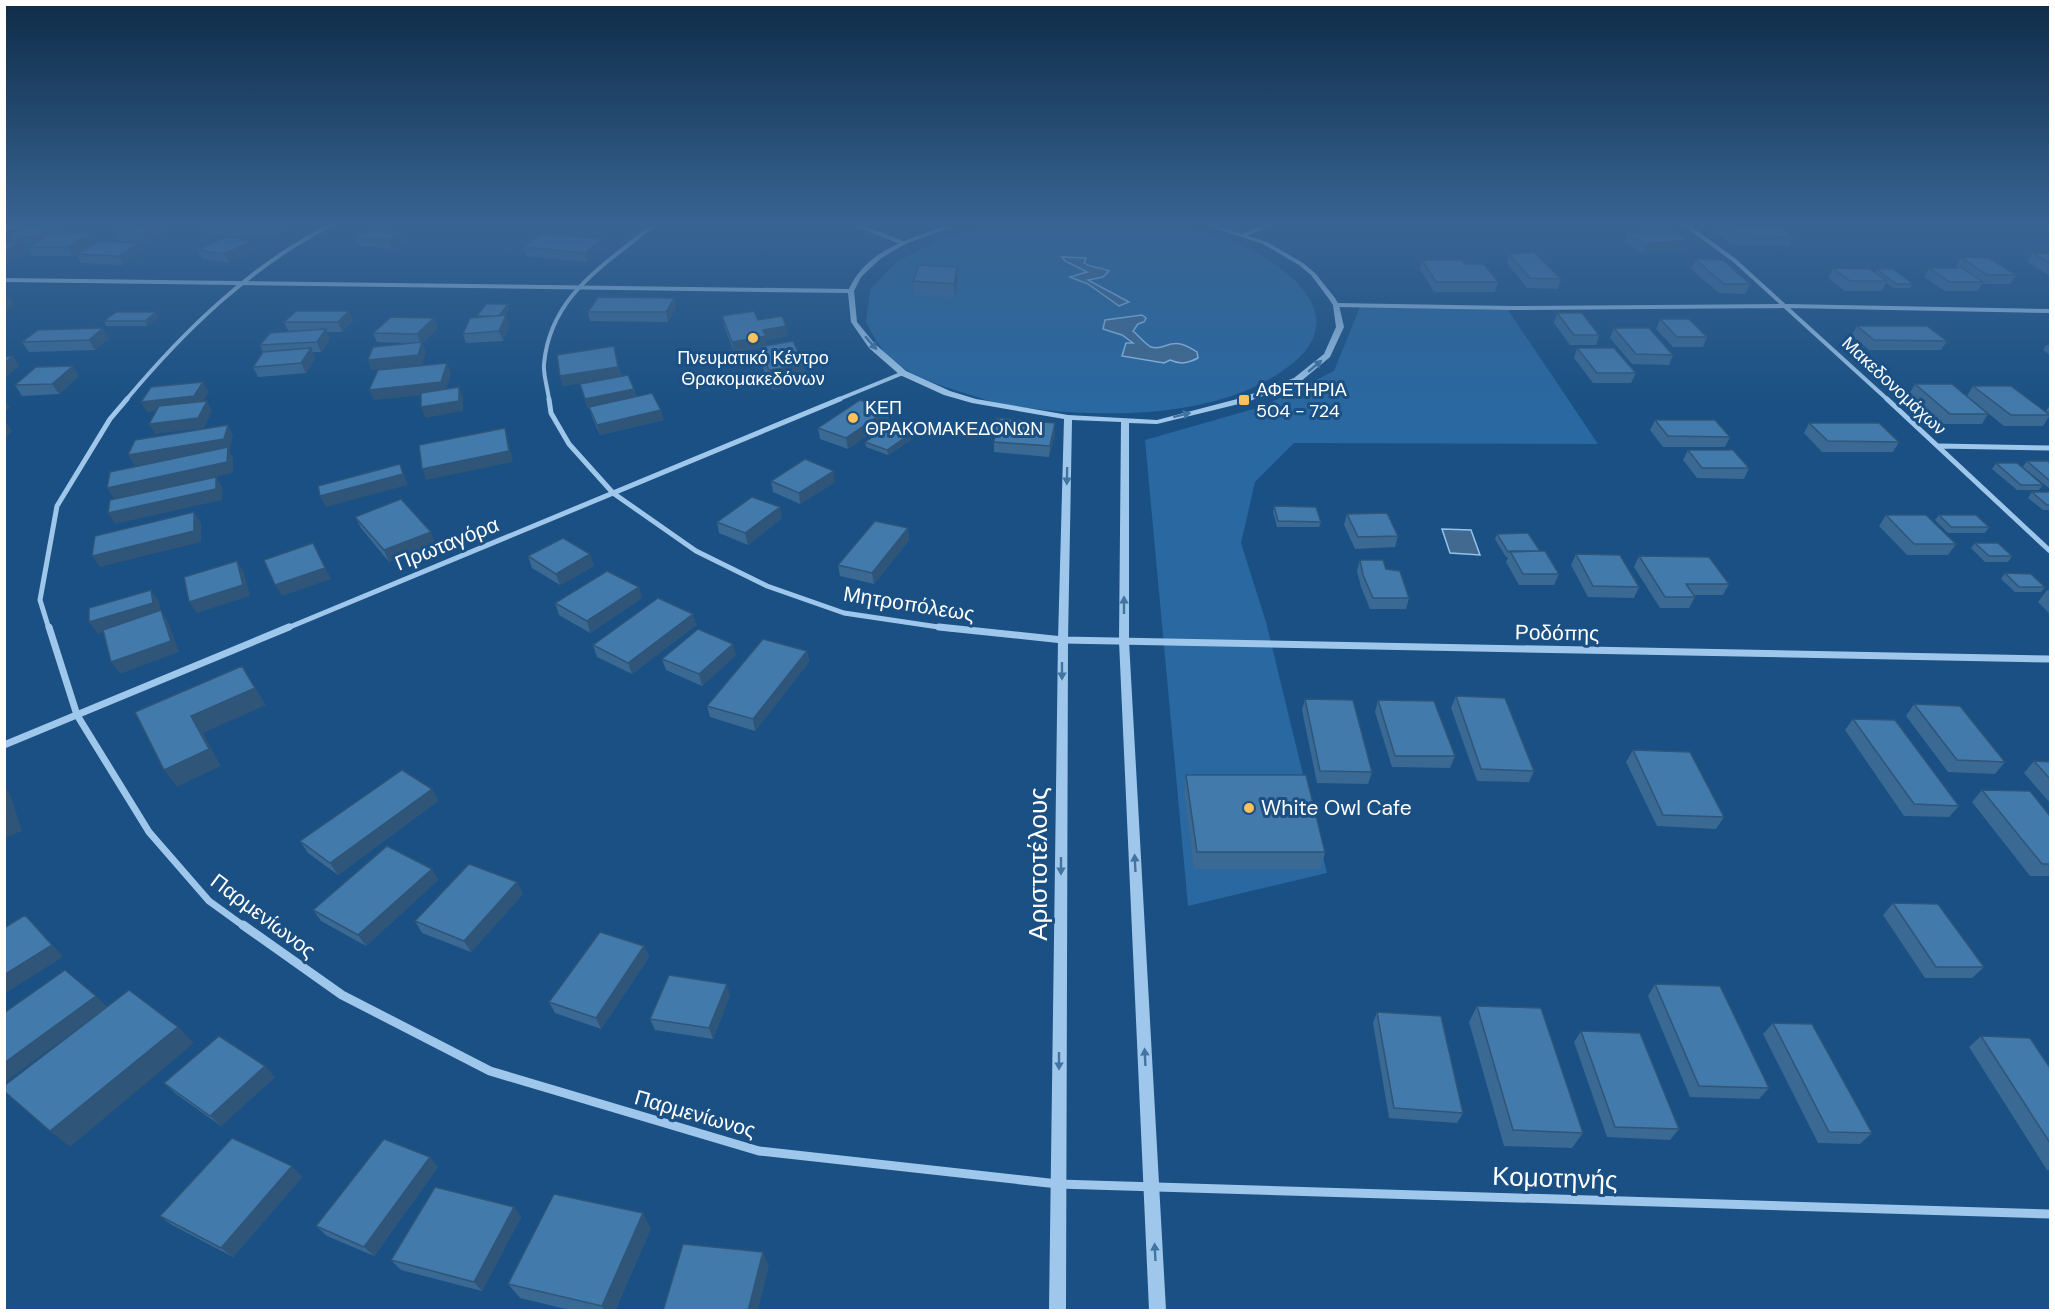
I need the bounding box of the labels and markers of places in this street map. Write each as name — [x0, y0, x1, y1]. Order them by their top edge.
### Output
marker: Πνευματικό Κέντρο Θρακομακεδόνων — [746, 331, 760, 345]
place label: Πνευματικό Κέντρο Θρακομακεδόνων — [677, 346, 829, 391]
place label: ΑΦΕΤΗΡΙΑ 504 - 724 — [1256, 378, 1347, 423]
marker: ΑΦΕΤΗΡΙΑ 504 - 724 — [1237, 393, 1251, 407]
place label: ΚΕΠ ΘΡΑΚΟΜΑΚΕΔΟΝΩΝ — [865, 396, 1043, 441]
marker: ΚΕΠ ΘΡΑΚΟΜΑΚΕΔΟΝΩΝ — [846, 411, 860, 425]
place label: White Owl Cafe — [1261, 794, 1412, 822]
marker: White Owl Cafe — [1242, 801, 1256, 815]

